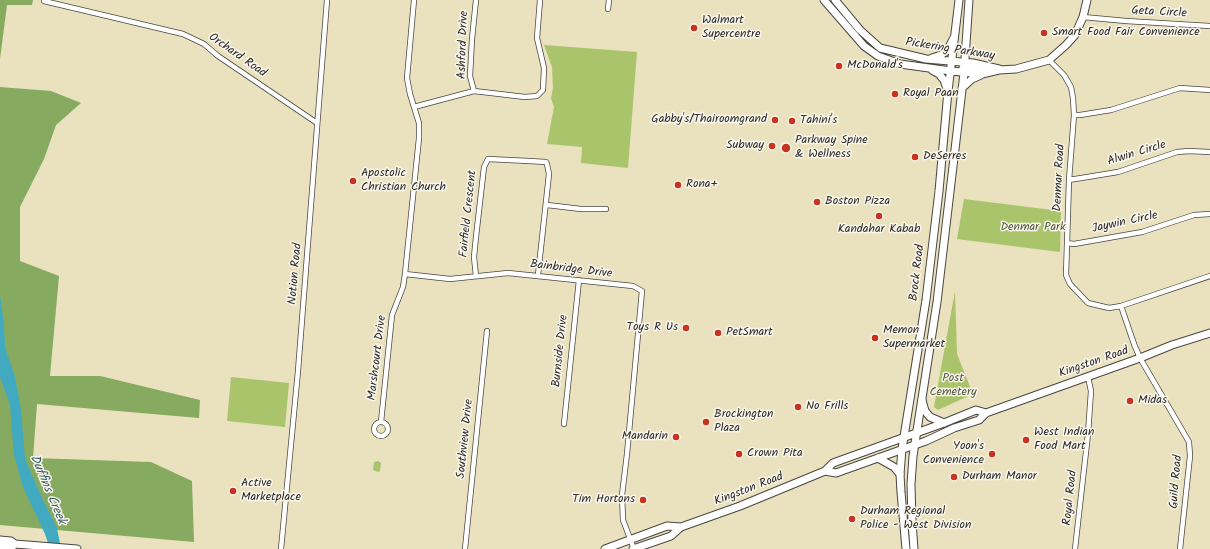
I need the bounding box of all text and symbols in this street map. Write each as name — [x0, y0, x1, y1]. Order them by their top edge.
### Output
street label: Geta Circle — [1131, 4, 1187, 22]
street label: Ashford Drive — [456, 10, 472, 80]
place label: Walmart Supercentre — [702, 14, 760, 42]
marker: Walmart Supercentre — [689, 23, 699, 33]
place label: Smart Food Fair Convenience — [1052, 26, 1200, 40]
marker: Smart Food Fair Convenience — [1039, 28, 1049, 38]
street label: Orchard Road — [205, 31, 269, 81]
street label: Pickering Parkway — [904, 36, 996, 64]
place label: McDonald's — [847, 59, 903, 73]
marker: McDonald's — [834, 61, 844, 71]
place label: Royal Paan — [903, 87, 959, 101]
marker: Royal Paan — [890, 89, 900, 99]
place label: Gabby's/Thairoomgrand — [651, 113, 767, 127]
place label: Tahini's — [800, 114, 837, 128]
marker: Gabby's/Thairoomgrand — [770, 115, 780, 125]
marker: Tahini's — [787, 116, 797, 126]
place label: Parkway Spine & Wellness — [795, 134, 868, 162]
street label: Alwin Circle — [1106, 138, 1168, 170]
place label: Subway — [726, 139, 764, 153]
marker: Subway — [767, 141, 777, 151]
marker: Parkway Spine & Wellness — [780, 142, 792, 154]
street label: Denmar Road — [1051, 144, 1069, 212]
place label: DeSerres — [923, 150, 966, 164]
marker: DeSerres — [910, 152, 920, 162]
place label: Apostolic Christian Church — [361, 167, 446, 195]
street label: Fairfield Crescent — [457, 170, 481, 258]
marker: Apostolic Christian Church — [348, 176, 358, 186]
place label: Rona+ — [686, 178, 718, 192]
marker: Rona+ — [673, 180, 683, 190]
place label: Boston Pizza — [825, 195, 890, 209]
marker: Boston Pizza — [812, 197, 822, 207]
street label: Jaywin Circle — [1091, 209, 1159, 237]
marker: Kandahar Kabab — [874, 211, 884, 221]
park label: Denmar Park — [1000, 221, 1066, 235]
place label: Kandahar Kabab — [838, 223, 920, 237]
street label: Notion Road — [286, 243, 306, 305]
street label: Brock Road — [907, 244, 929, 302]
street label: Bainbridge Drive — [529, 258, 613, 282]
street label: Burnside Drive — [550, 314, 572, 388]
street label: Marshcourt Drive — [366, 315, 390, 401]
place label: Toys R Us — [626, 321, 678, 335]
marker: Toys R Us — [681, 323, 691, 333]
place label: Memon Supermarket — [883, 324, 945, 352]
place label: PetSmart — [726, 326, 773, 340]
marker: PetSmart — [713, 328, 723, 338]
marker: Memon Supermarket — [870, 333, 880, 343]
street label: Kingston Road — [1057, 344, 1131, 382]
park label: Post Cemetery — [929, 372, 977, 400]
place label: Midas — [1138, 394, 1167, 408]
marker: Midas — [1125, 396, 1135, 406]
street label: Southview Drive — [455, 399, 477, 479]
place label: No Frills — [806, 400, 848, 414]
marker: No Frills — [793, 402, 803, 412]
place label: Brockington Plaza — [714, 408, 773, 436]
marker: Brockington Plaza — [701, 417, 711, 427]
place label: West Indian Food Mart — [1034, 426, 1094, 454]
place label: Mandarin — [622, 430, 668, 444]
marker: Mandarin — [671, 432, 681, 442]
marker: West Indian Food Mart — [1021, 435, 1031, 445]
place label: Yoon's Convenience — [923, 440, 984, 468]
place label: Crown Pita — [747, 447, 803, 461]
marker: Crown Pita — [734, 449, 744, 459]
marker: Yoon's Convenience — [987, 449, 997, 459]
water label: Duffins Creek — [25, 453, 69, 527]
street label: Guild Road — [1167, 455, 1187, 509]
street label: Kingston Road — [713, 470, 785, 510]
place label: Durham Manor — [962, 470, 1037, 484]
street label: Royal Road — [1061, 470, 1081, 526]
marker: Durham Manor — [949, 472, 959, 482]
place label: Active Marketplace — [241, 477, 301, 505]
marker: Active Marketplace — [228, 486, 238, 496]
place label: Tim Hortons — [572, 493, 635, 507]
marker: Tim Hortons — [638, 495, 648, 505]
place label: Durham Regional Police - West Division — [860, 505, 971, 533]
marker: Durham Regional Police - West Division — [847, 514, 857, 524]

